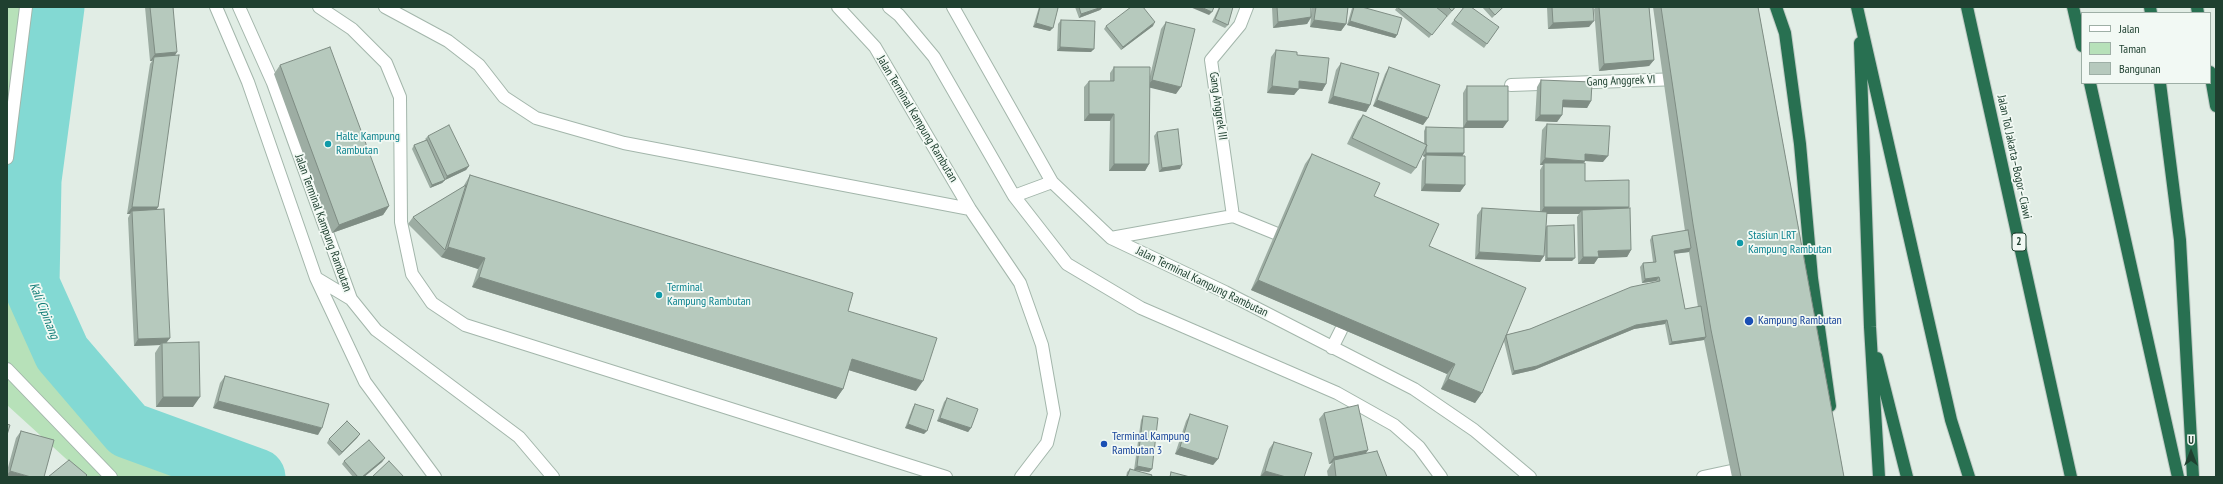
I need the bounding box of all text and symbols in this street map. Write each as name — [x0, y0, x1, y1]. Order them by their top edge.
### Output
legend — [2081, 12, 2211, 84]
text: Jalan — [2119, 21, 2140, 36]
text: Taman — [2119, 41, 2146, 56]
street label: Jalan Terminal Kampung Rambutan — [873, 53, 961, 185]
text: Bangunan — [2119, 61, 2160, 76]
street label: Gang Anggrek III — [1206, 71, 1230, 141]
street label: Gang Anggrek VI — [1586, 73, 1656, 89]
street label: Jalan Tol Jakarta–Bogor–Ciawi — [1994, 94, 2034, 220]
place label: Halte Kampung Rambutan — [336, 130, 400, 158]
marker: Halte Kampung Rambutan — [323, 139, 333, 149]
street label: Jalan Terminal Kampung Rambutan — [291, 152, 355, 294]
place label: Stasiun LRT Kampung Rambutan — [1748, 229, 1832, 257]
road number: 2 — [2012, 233, 2026, 251]
marker: Stasiun LRT Kampung Rambutan — [1735, 238, 1745, 248]
street label: Jalan Terminal Kampung Rambutan — [1134, 244, 1270, 320]
water label: Kali Cipinang — [26, 281, 62, 341]
place label: Terminal Kampung Rambutan — [667, 281, 751, 309]
marker: Terminal Kampung Rambutan — [654, 290, 664, 300]
place label: Kampung Rambutan — [1758, 314, 1842, 328]
marker: Kampung Rambutan — [1743, 315, 1755, 327]
place label: Terminal Kampung Rambutan 3 — [1112, 430, 1189, 458]
north arrow — [2171, 432, 2211, 472]
text: U — [2188, 433, 2194, 447]
marker: Terminal Kampung Rambutan 3 — [1099, 439, 1109, 449]

